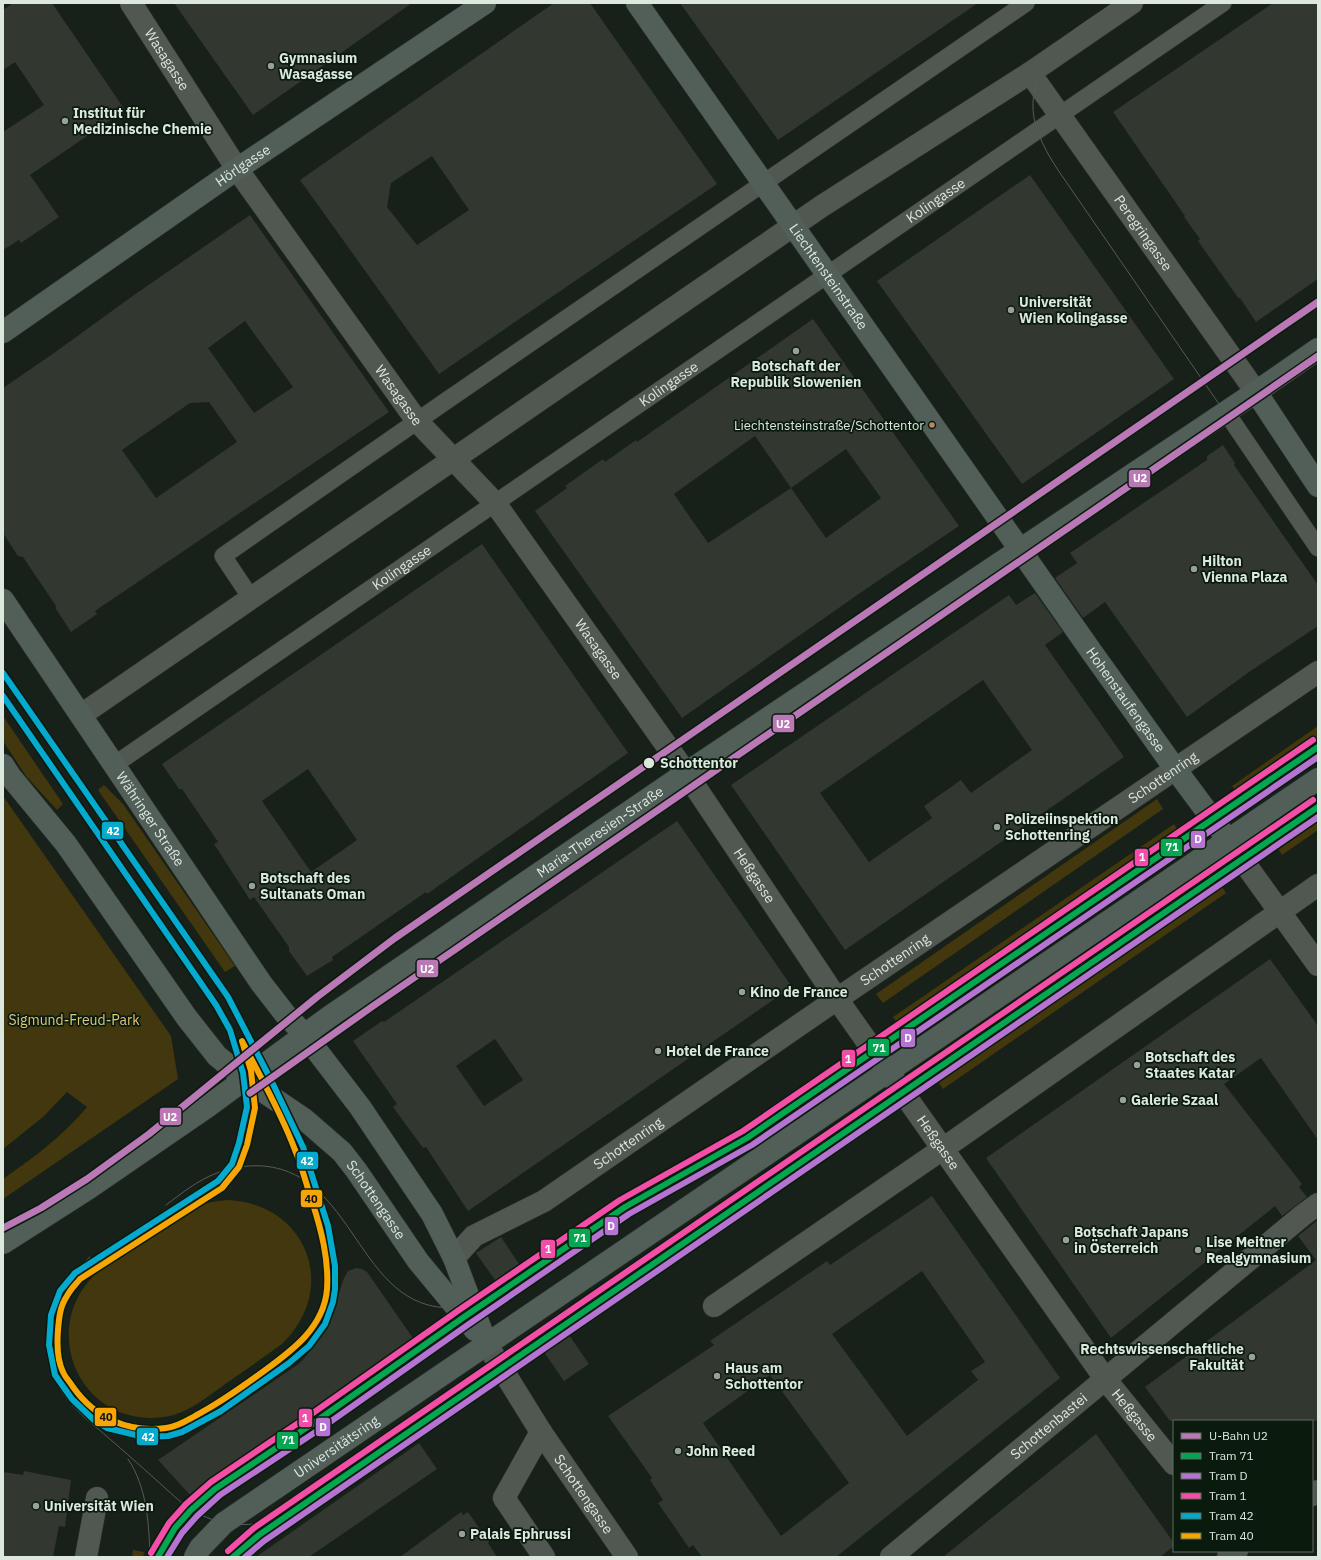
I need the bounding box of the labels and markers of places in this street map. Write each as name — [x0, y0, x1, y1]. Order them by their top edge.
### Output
place label: Gymnasium Wasagasse — [279, 49, 357, 83]
marker: Gymnasium Wasagasse — [266, 61, 276, 71]
place label: Institut für Medizinische Chemie — [73, 104, 212, 138]
marker: Institut für Medizinische Chemie — [60, 116, 70, 126]
place label: Universität Wien Kolingasse — [1019, 293, 1128, 327]
marker: Universität Wien Kolingasse — [1006, 305, 1016, 315]
marker: Botschaft der Republik Slowenien — [791, 346, 801, 356]
place label: Botschaft der Republik Slowenien — [731, 357, 861, 391]
place label: Liechtensteinstraße/Schottentor — [734, 417, 924, 434]
marker: Liechtensteinstraße/Schottentor — [927, 420, 937, 430]
place label: Hilton Vienna Plaza — [1202, 552, 1288, 586]
marker: Hilton Vienna Plaza — [1189, 564, 1199, 574]
place label: Schottentor — [660, 754, 738, 772]
marker: Schottentor — [642, 756, 656, 770]
place label: Polizeiinspektion Schottenring — [1005, 810, 1118, 844]
marker: Polizeiinspektion Schottenring — [992, 822, 1002, 832]
place label: Botschaft des Sultanats Oman — [260, 869, 365, 903]
marker: Botschaft des Sultanats Oman — [247, 881, 257, 891]
place label: Kino de France — [750, 983, 848, 1001]
marker: Kino de France — [737, 987, 747, 997]
place label: Hotel de France — [666, 1042, 769, 1060]
marker: Hotel de France — [653, 1046, 663, 1056]
place label: Botschaft des Staates Katar — [1145, 1048, 1235, 1082]
marker: Botschaft des Staates Katar — [1132, 1060, 1142, 1070]
place label: Galerie Szaal — [1131, 1091, 1218, 1109]
marker: Galerie Szaal — [1118, 1095, 1128, 1105]
place label: Botschaft Japans in Österreich — [1074, 1223, 1189, 1257]
place label: Lise Meitner Realgymnasium — [1206, 1233, 1311, 1267]
marker: Botschaft Japans in Österreich — [1061, 1235, 1071, 1245]
marker: Lise Meitner Realgymnasium — [1193, 1245, 1203, 1255]
place label: Rechtswissenschaftliche Fakultät — [1080, 1340, 1244, 1374]
marker: Rechtswissenschaftliche Fakultät — [1247, 1352, 1257, 1362]
place label: Haus am Schottentor — [725, 1359, 803, 1393]
marker: Haus am Schottentor — [712, 1371, 722, 1381]
place label: John Reed — [686, 1442, 755, 1460]
marker: John Reed — [673, 1446, 683, 1456]
place label: Universität Wien — [44, 1497, 154, 1515]
marker: Universität Wien — [31, 1501, 41, 1511]
place label: Palais Ephrussi — [470, 1525, 571, 1543]
marker: Palais Ephrussi — [457, 1529, 467, 1539]

